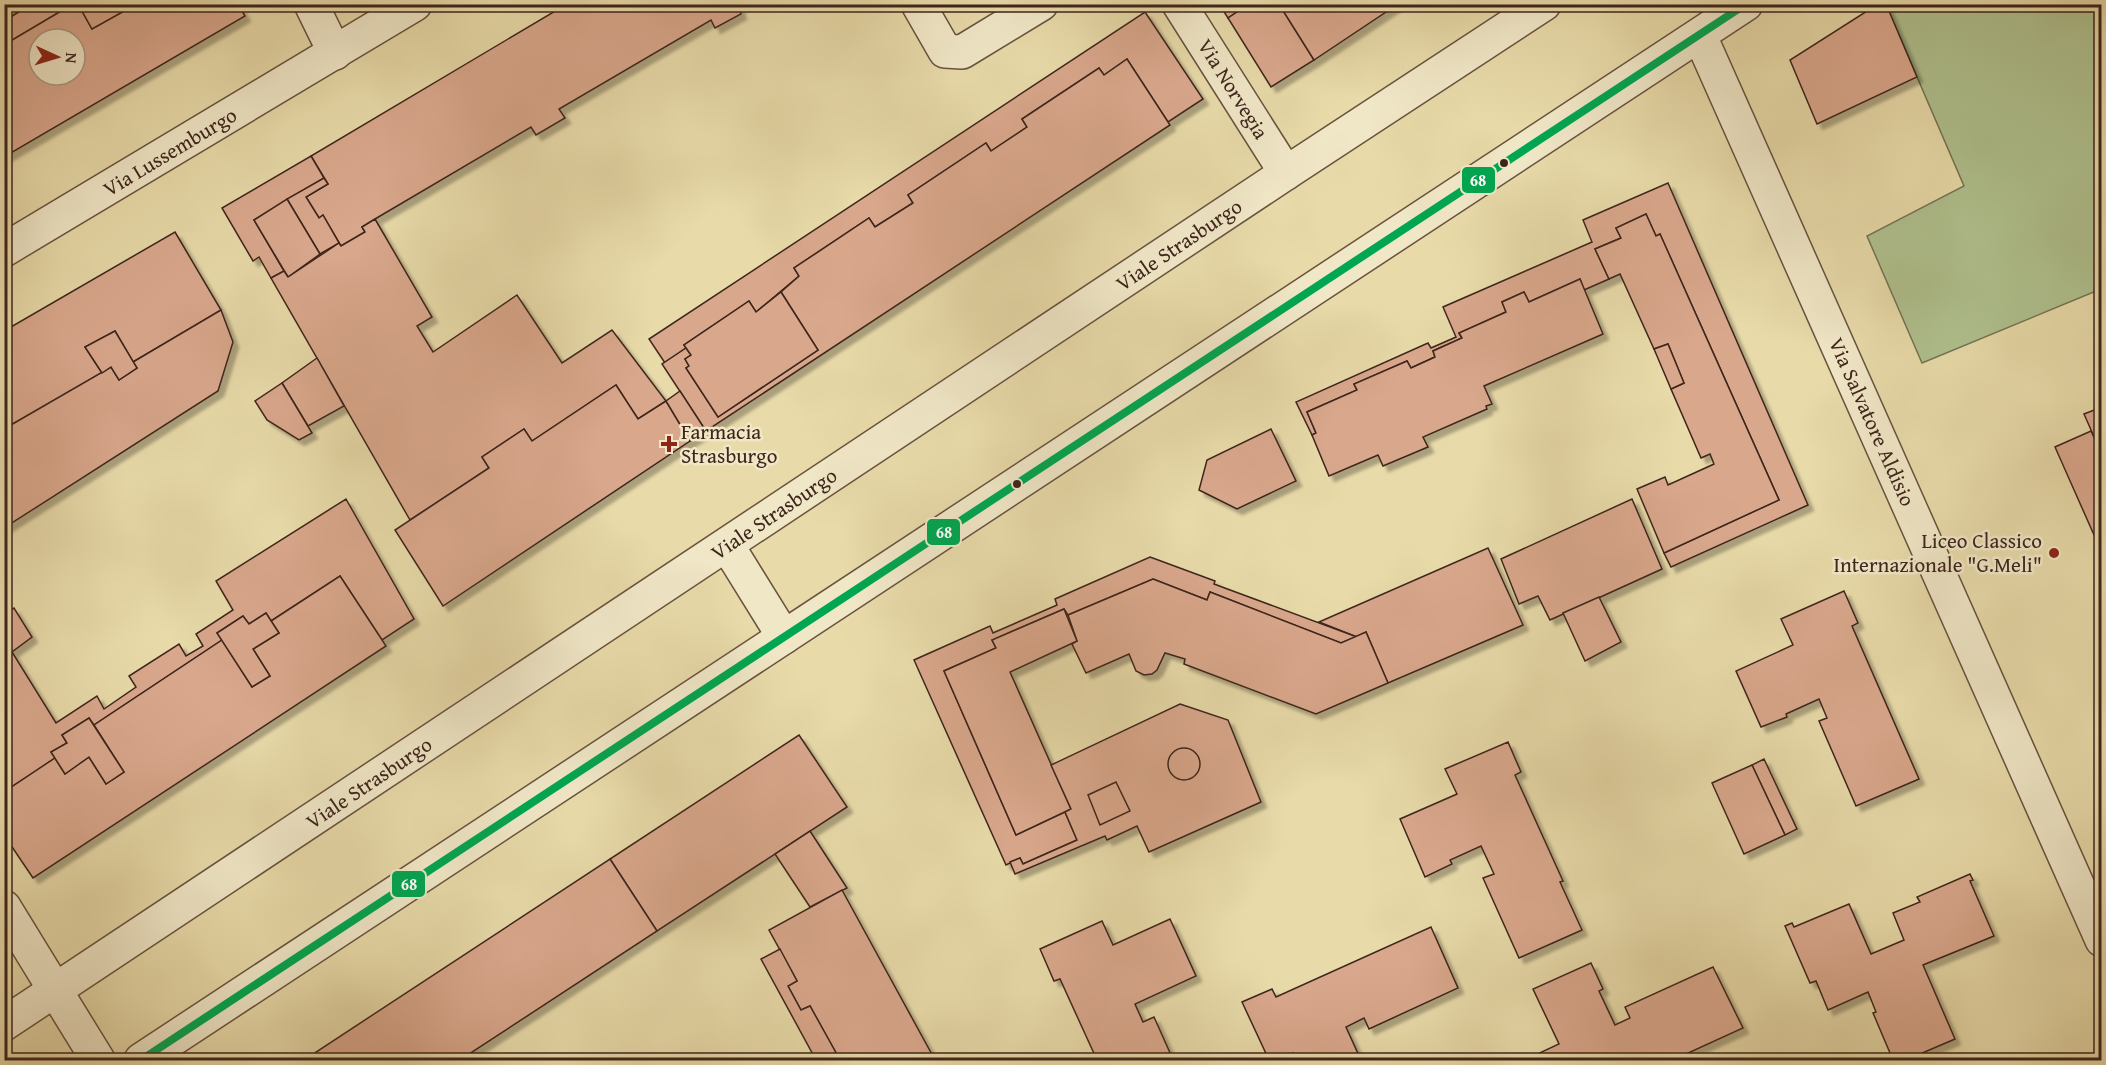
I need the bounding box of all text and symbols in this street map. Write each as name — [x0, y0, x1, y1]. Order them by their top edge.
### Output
north arrow — [27, 27, 87, 87]
street label: Via Norvegia — [1190, 32, 1277, 145]
text: N — [60, 52, 84, 65]
street label: Via Lussemburgo — [97, 99, 243, 204]
unlabelled marker — [1498, 157, 1510, 169]
line badge: 68 — [1461, 166, 1496, 194]
text: 68 — [1470, 168, 1486, 192]
street label: Viale Strasburgo — [1109, 191, 1248, 298]
street label: Via Salvatore Aldisio — [1821, 332, 1924, 511]
place label: Farmacia Strasburgo — [681, 416, 777, 471]
marker: Farmacia Strasburgo — [662, 437, 676, 451]
street label: Viale Strasburgo — [704, 460, 843, 567]
unlabelled marker — [1011, 478, 1023, 490]
line badge: 68 — [926, 518, 961, 546]
text: 68 — [936, 520, 952, 544]
place label: Liceo Classico Internazionale "G.Meli" — [1833, 525, 2042, 580]
marker: Liceo Classico Internazionale "G.Meli" — [2047, 546, 2061, 560]
street label: Viale Strasburgo — [299, 729, 438, 836]
line badge: 68 — [391, 870, 426, 898]
text: 68 — [401, 872, 417, 896]

